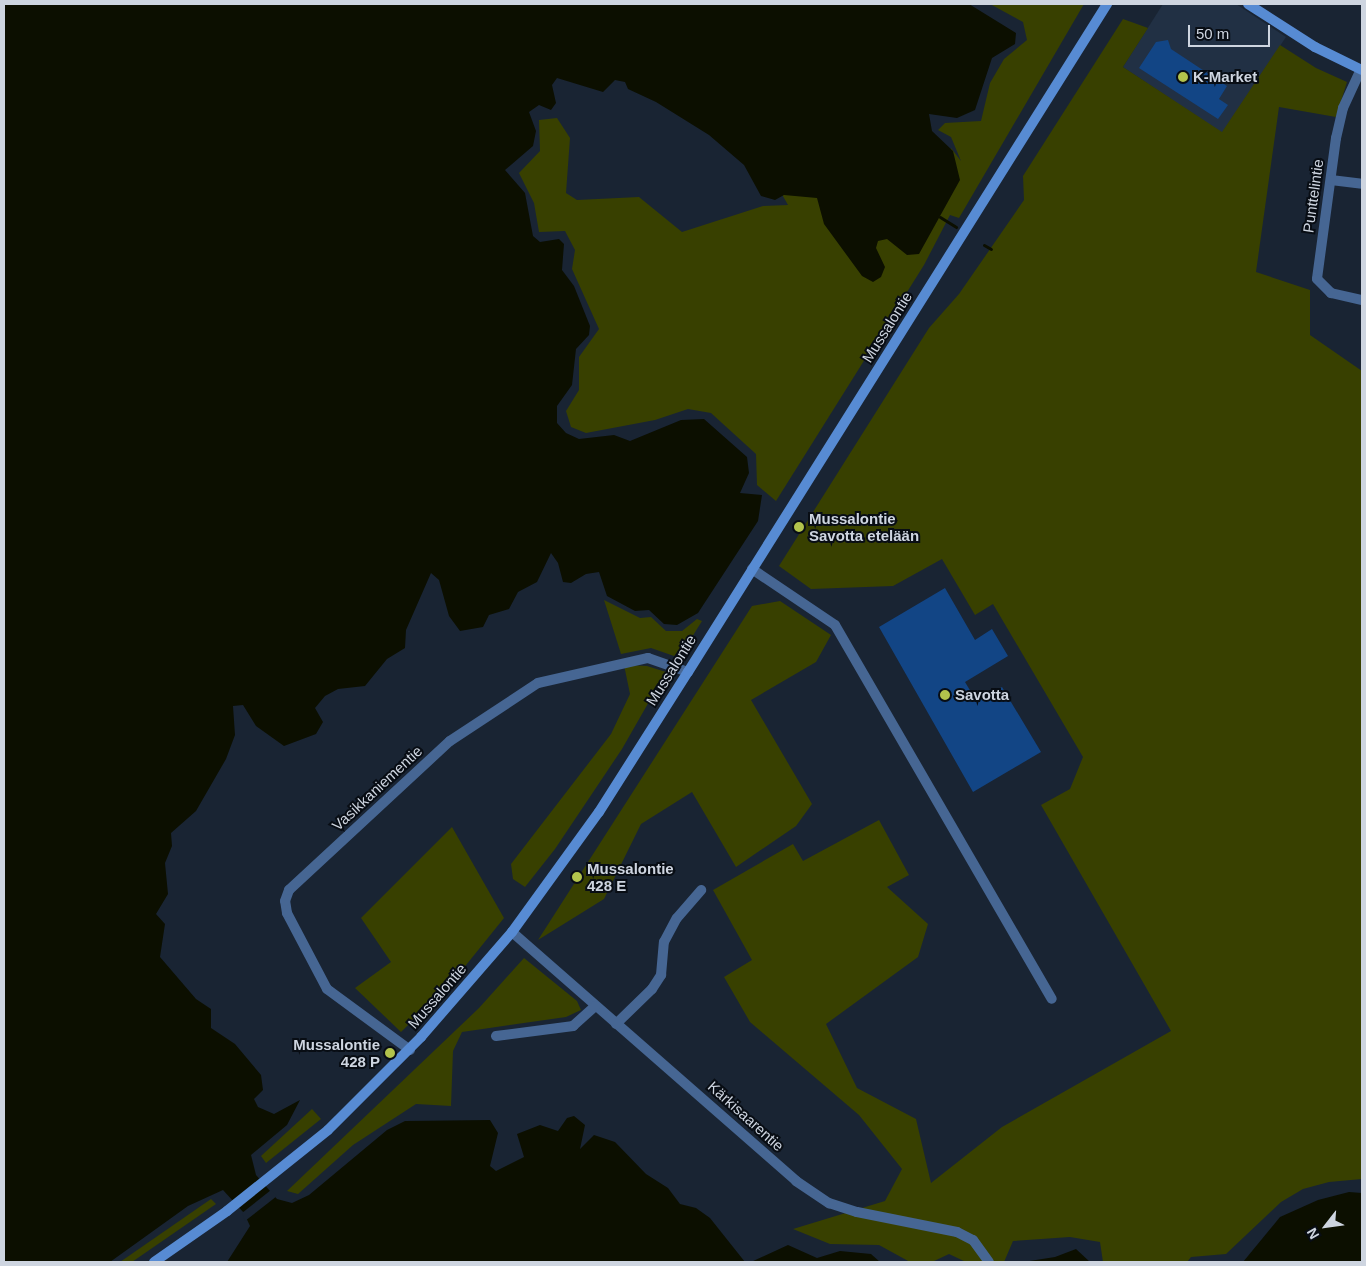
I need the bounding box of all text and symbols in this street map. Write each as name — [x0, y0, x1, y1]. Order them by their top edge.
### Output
scale bar — [1191, 15, 1274, 47]
text: 50 m — [1196, 25, 1229, 42]
place label: K-Market — [1193, 68, 1257, 86]
marker: K-Market — [1177, 71, 1189, 83]
street label: Punttelintie — [1299, 158, 1327, 234]
street label: Mussalontie — [858, 288, 916, 366]
place label: Mussalontie Savotta etelään — [809, 509, 919, 544]
marker: Mussalontie Savotta etelään — [793, 521, 805, 533]
street label: Mussalontie — [642, 631, 700, 709]
place label: Savotta — [955, 686, 1009, 704]
marker: Savotta — [939, 689, 951, 701]
street label: Vasikkaniementie — [328, 742, 426, 834]
place label: Mussalontie 428 E — [587, 859, 674, 894]
marker: Mussalontie 428 E — [571, 871, 583, 883]
street label: Mussalontie — [404, 960, 470, 1032]
place label: Mussalontie 428 P — [293, 1035, 380, 1070]
marker: Mussalontie 428 P — [384, 1047, 396, 1059]
street label: Kärkisaarentie — [704, 1077, 788, 1155]
north arrow — [1301, 1201, 1351, 1251]
text: N — [1304, 1225, 1322, 1242]

